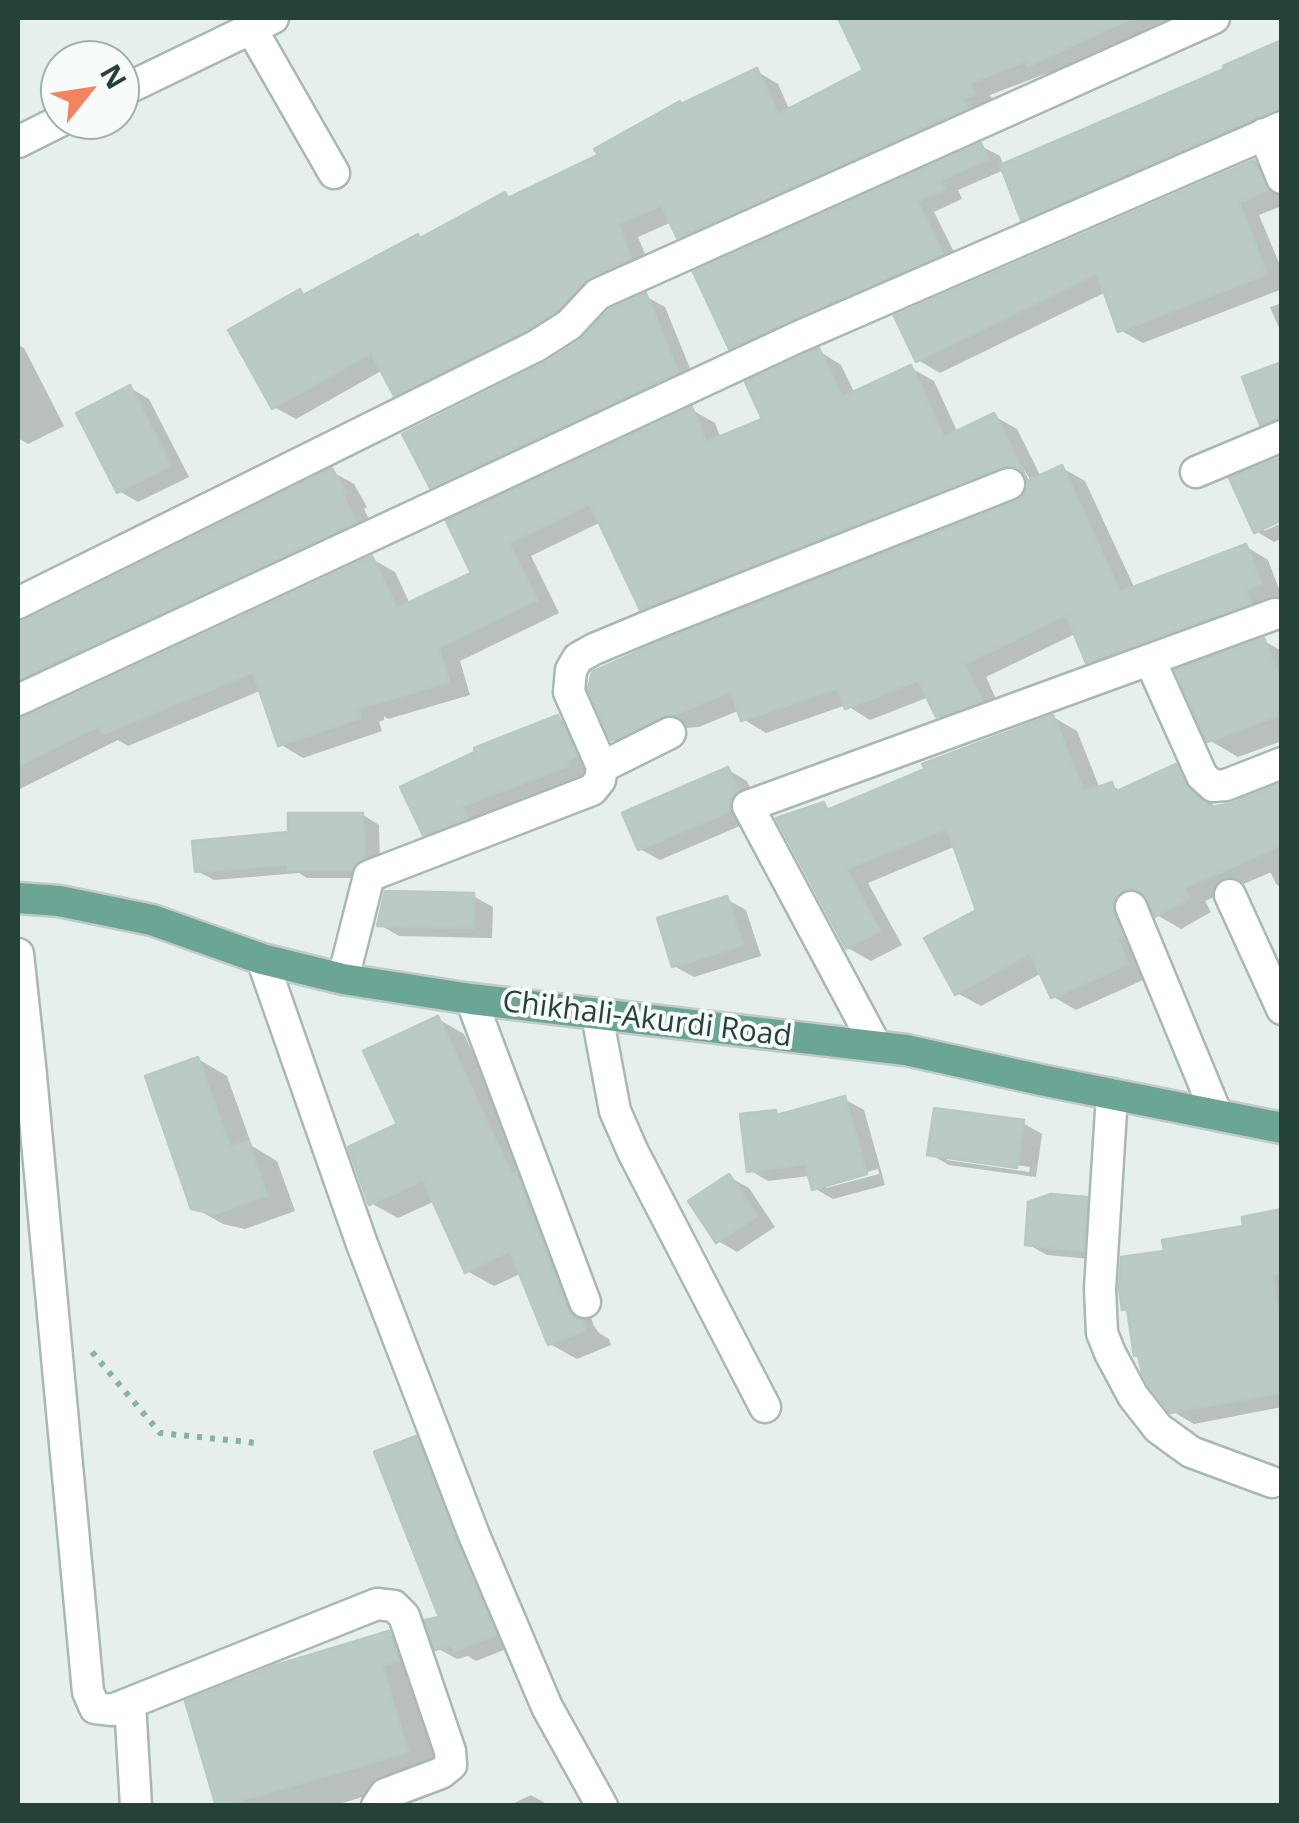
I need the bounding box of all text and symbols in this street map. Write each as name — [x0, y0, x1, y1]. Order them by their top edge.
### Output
north arrow — [40, 40, 140, 140]
text: N — [92, 57, 136, 95]
street label: Chikhali-Akurdi Road — [500, 984, 794, 1056]

